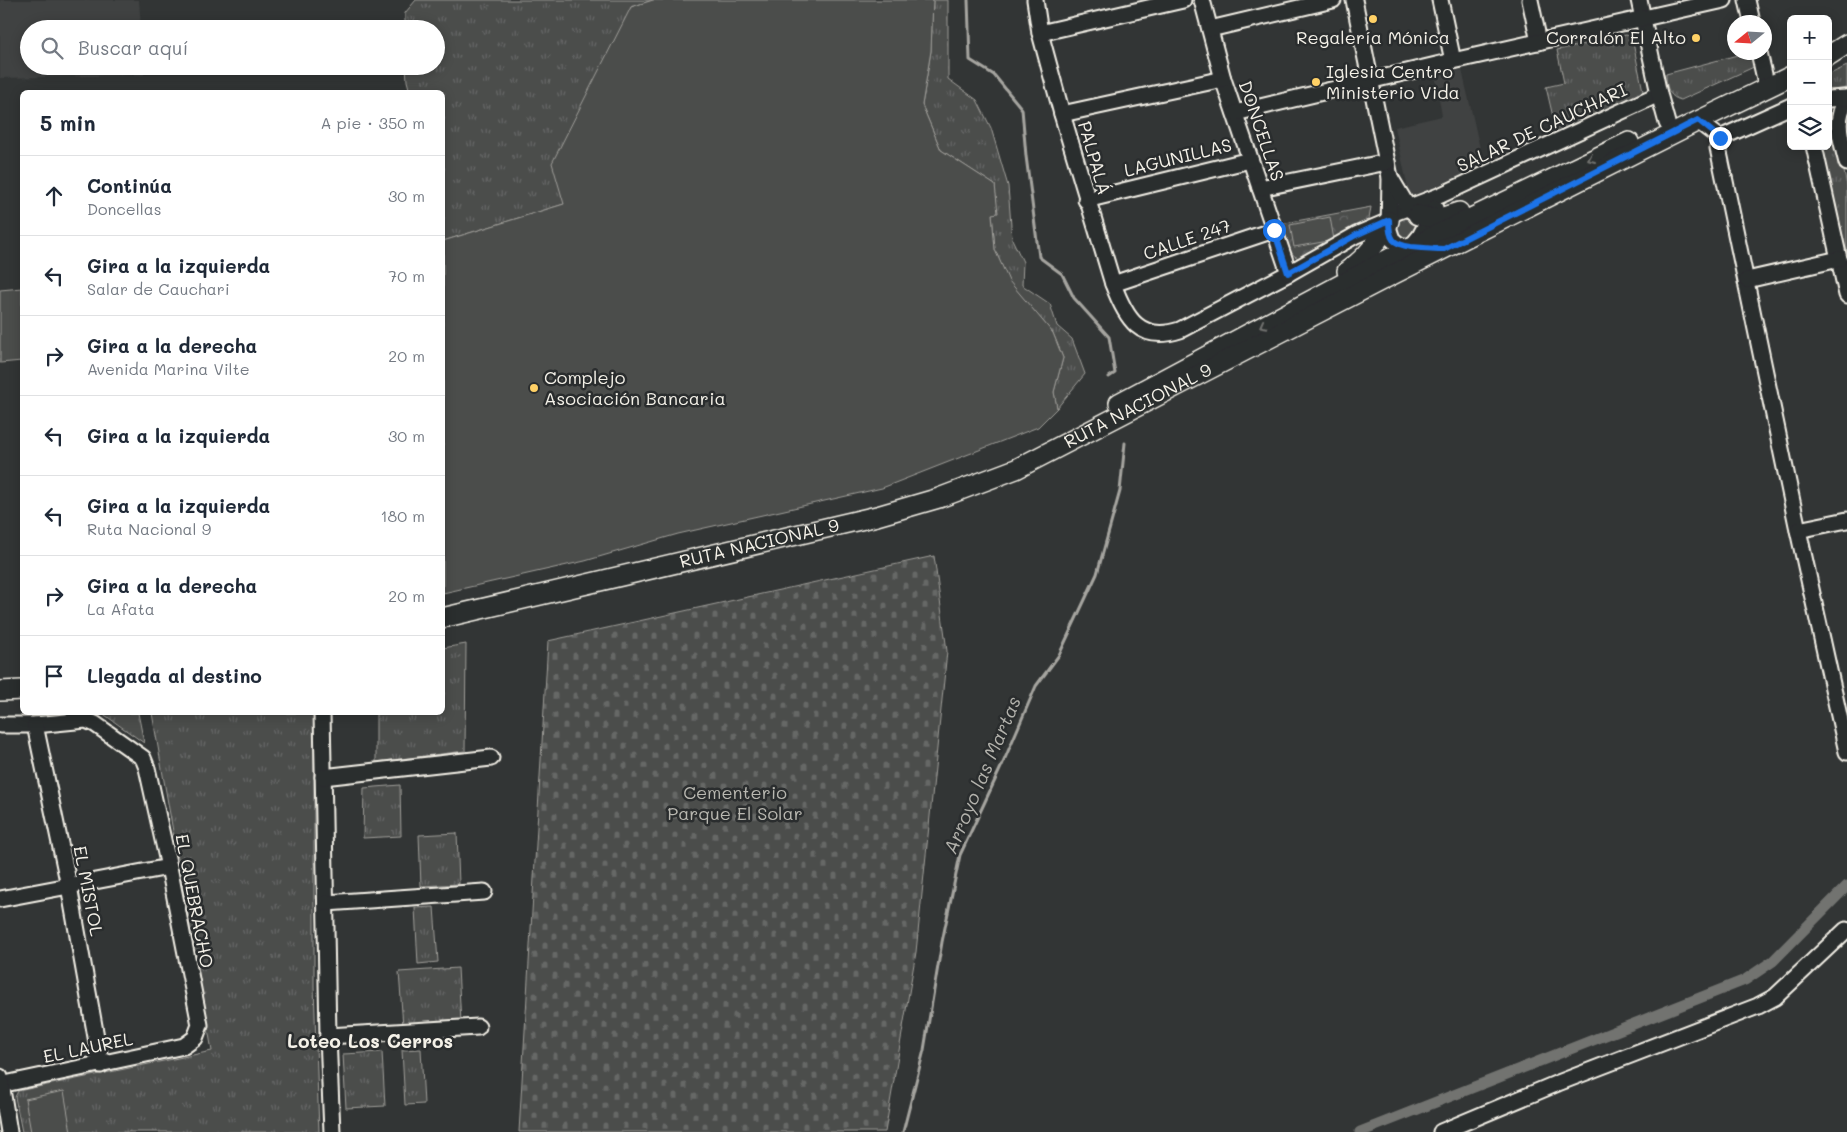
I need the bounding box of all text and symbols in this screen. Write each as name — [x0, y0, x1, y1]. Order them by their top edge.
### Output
marker: Regalería Mónica — [1367, 13, 1379, 25]
north arrow — [1727, 15, 1772, 60]
map controls — [1787, 15, 1832, 150]
button: + — [1787, 15, 1832, 60]
search box — [20, 20, 445, 75]
place label: Regalería Mónica — [1296, 25, 1450, 49]
place label: Corralón El Alto — [1546, 25, 1686, 49]
marker: Corralón El Alto — [1690, 32, 1702, 44]
icon: search — [38, 34, 66, 62]
text: Buscar aquí — [78, 35, 188, 60]
place label: Iglesia Centro Ministerio Vida — [1326, 59, 1460, 104]
button: − — [1787, 60, 1832, 105]
marker: Iglesia Centro Ministerio Vida — [1310, 76, 1322, 88]
street label: DONCELLAS — [1234, 77, 1290, 184]
street label: SALAR DE CAUCHARI — [1453, 77, 1631, 177]
button: layers — [1787, 105, 1832, 150]
text: 5 min — [40, 109, 96, 136]
text: A pie · 350 m — [320, 112, 425, 133]
street label: PALPALÁ — [1073, 118, 1117, 197]
route end — [1709, 127, 1732, 150]
street label: LAGUNILLAS — [1122, 132, 1234, 182]
one-way arrow — [1587, 153, 1596, 164]
text: Continúa — [87, 173, 172, 198]
icon: ahead — [40, 182, 68, 210]
text: 30 m — [388, 185, 425, 206]
text: Doncellas — [87, 198, 161, 219]
street label: CALLE 247 — [1140, 213, 1234, 265]
route start — [1263, 219, 1286, 242]
text: Gira a la izquierda — [87, 253, 270, 278]
icon: left — [40, 262, 68, 290]
text: 70 m — [388, 265, 425, 286]
text: Salar de Cauchari — [87, 278, 230, 299]
one-way arrow — [1259, 319, 1268, 329]
text: Gira a la derecha — [87, 333, 257, 358]
icon: right — [40, 342, 68, 370]
text: 20 m — [388, 345, 425, 366]
street label: RUTA NACIONAL 9 — [1060, 357, 1216, 453]
text: Avenida Marina Vilte — [87, 358, 250, 379]
place label: Complejo Asociación Bancaria — [544, 365, 726, 410]
marker: Complejo Asociación Bancaria — [528, 382, 540, 394]
icon: left — [40, 422, 68, 450]
text: Gira a la izquierda — [87, 423, 270, 448]
text: 30 m — [388, 425, 425, 446]
text: Gira a la izquierda — [87, 493, 270, 518]
icon: left — [40, 502, 68, 530]
text: 180 m — [380, 505, 425, 526]
street label: RUTA NACIONAL 9 — [677, 512, 842, 573]
text: Ruta Nacional 9 — [87, 518, 211, 539]
text: Gira a la derecha — [87, 573, 257, 598]
icon: right — [40, 582, 68, 610]
text: 20 m — [388, 585, 425, 606]
text: La Afata — [87, 598, 155, 619]
icon: arrive — [40, 662, 68, 690]
text: Llegada al destino — [87, 663, 262, 688]
water label: Arroyo las Martas — [937, 692, 1026, 857]
park label: Cementerio Parque El Solar — [667, 780, 803, 825]
street label: EL QUEBRACHO — [170, 832, 220, 970]
street label: EL MISTOL — [68, 844, 110, 939]
street label: EL LAUREL — [41, 1026, 135, 1068]
district label: Loteo Los Cerros — [287, 1028, 453, 1053]

